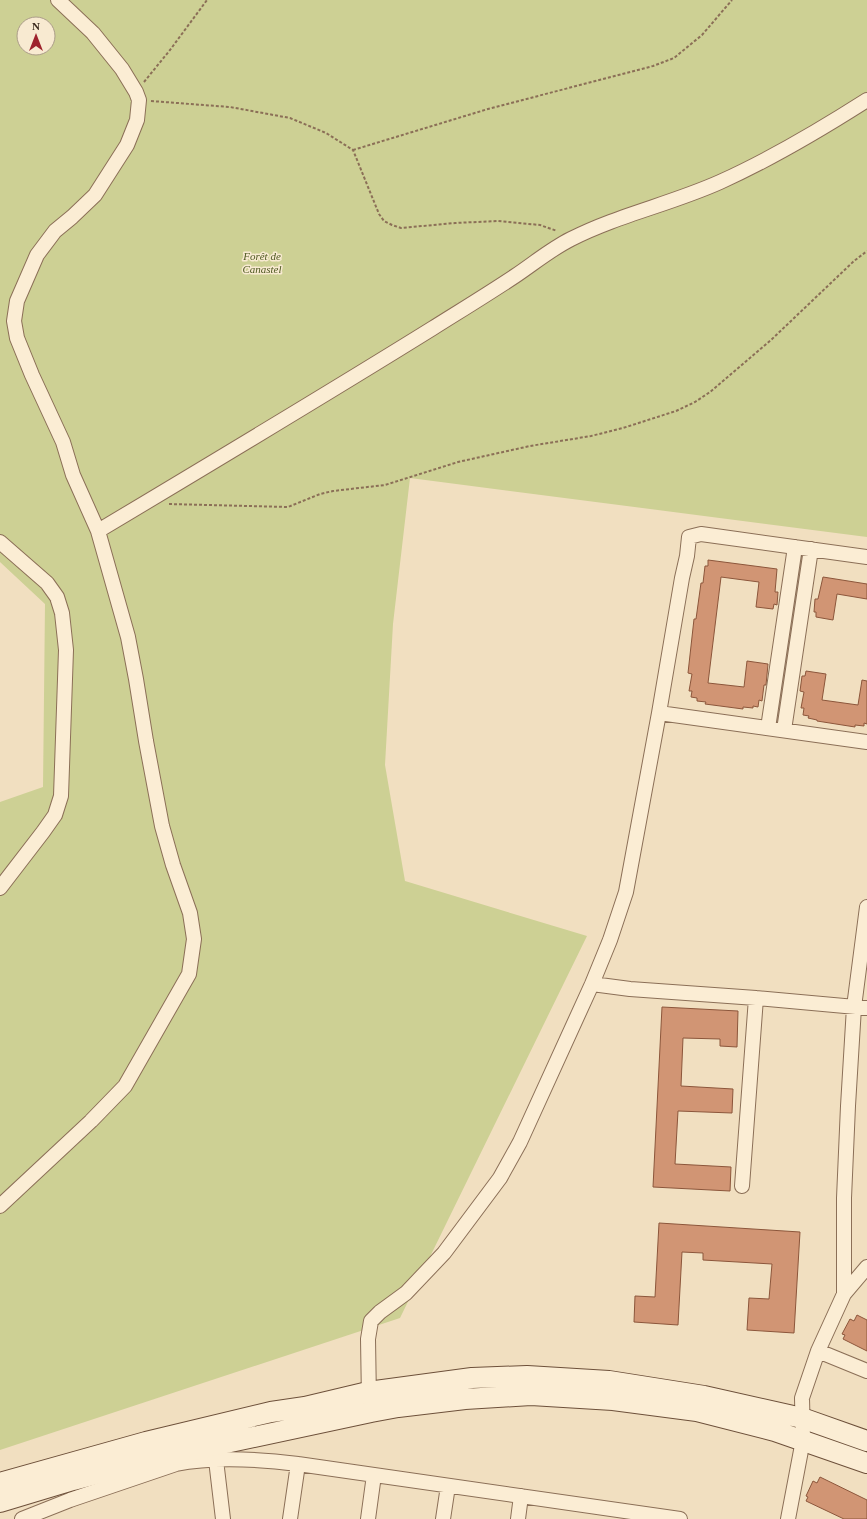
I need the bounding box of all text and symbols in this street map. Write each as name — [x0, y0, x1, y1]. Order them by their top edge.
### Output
north arrow — [16, 16, 56, 56]
text: N — [32, 20, 40, 32]
park label: Forêt de Canastel — [242, 250, 282, 275]

